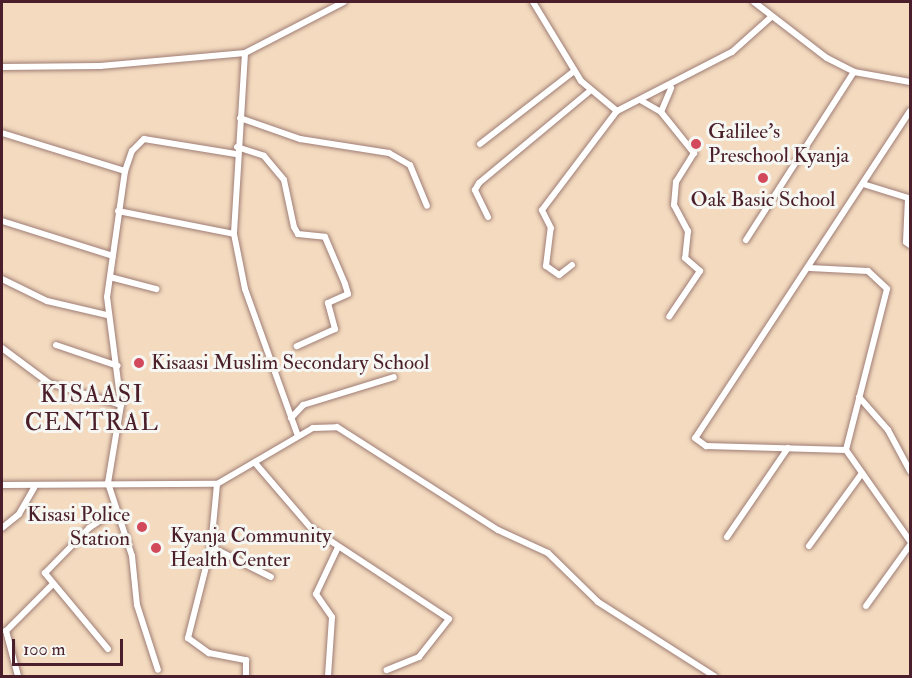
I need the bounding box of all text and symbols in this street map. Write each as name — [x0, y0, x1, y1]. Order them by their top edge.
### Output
place label: Galilee's Preschool Kyanja — [708, 119, 849, 169]
marker: Galilee's Preschool Kyanja — [689, 137, 703, 151]
marker: Oak Basic School — [756, 171, 770, 185]
place label: Oak Basic School — [691, 187, 835, 213]
place label: Kisaasi Muslim Secondary School — [151, 350, 429, 376]
marker: Kisaasi Muslim Secondary School — [132, 356, 146, 370]
district label: KISAASI CENTRAL — [25, 381, 159, 437]
place label: Kisasi Police Station — [27, 502, 130, 552]
marker: Kisasi Police Station — [135, 520, 149, 534]
place label: Kyanja Community Health Center — [170, 523, 332, 573]
marker: Kyanja Community Health Center — [147, 539, 165, 557]
scale bar — [15, 627, 126, 665]
text: 100 m — [23, 638, 66, 661]

